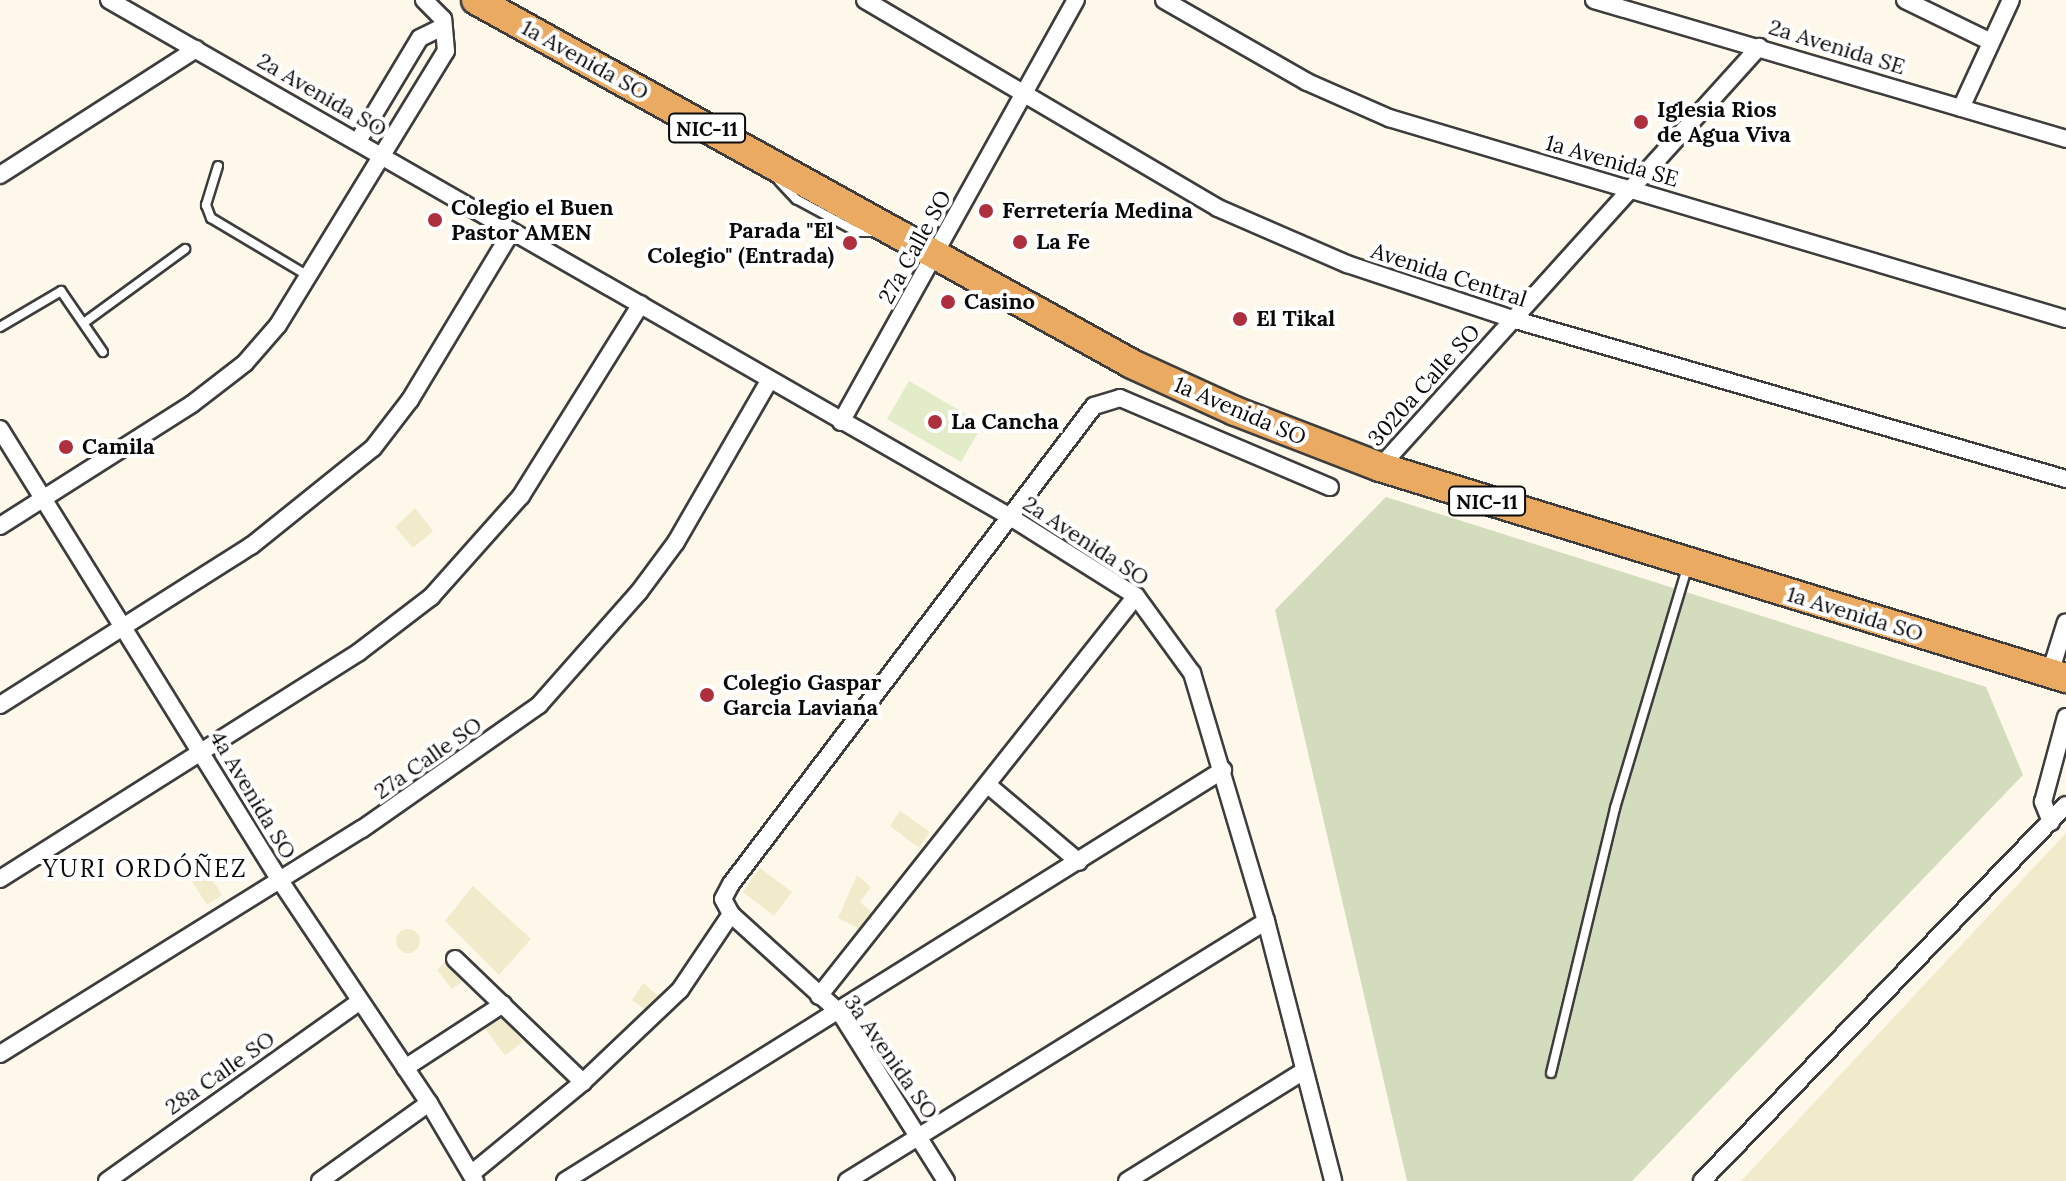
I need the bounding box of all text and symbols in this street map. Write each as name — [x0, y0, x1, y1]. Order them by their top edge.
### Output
street label: 1a Avenida SO — [517, 14, 653, 106]
street label: 2a Avenida SE — [1766, 14, 1908, 80]
street label: 2a Avenida SO — [253, 47, 391, 143]
place label: Iglesia Rios de Agua Viva — [1657, 96, 1791, 148]
road number: NIC-11 — [667, 112, 747, 144]
marker: Iglesia Rios de Agua Viva — [1632, 113, 1650, 131]
street label: 1a Avenida SE — [1542, 129, 1682, 193]
street label: 27a Calle SO — [873, 186, 957, 308]
place label: Colegio el Buen Pastor AMEN — [451, 194, 614, 246]
place label: Ferretería Medina — [1002, 198, 1193, 224]
marker: Ferretería Medina — [977, 202, 995, 220]
marker: Colegio el Buen Pastor AMEN — [426, 211, 444, 229]
place label: Parada "El Colegio" (Entrada) — [647, 217, 834, 268]
place label: La Fe — [1036, 229, 1090, 255]
marker: La Fe — [1011, 233, 1029, 251]
marker: Parada "El Colegio" (Entrada) — [841, 234, 859, 252]
street label: Avenida Central — [1368, 237, 1530, 313]
place label: Casino — [964, 289, 1035, 315]
marker: Casino — [939, 293, 957, 311]
place label: El Tikal — [1256, 306, 1335, 332]
marker: El Tikal — [1231, 310, 1249, 328]
street label: 3020a Calle SO — [1362, 319, 1486, 451]
street label: 1a Avenida SO — [1170, 371, 1310, 451]
place label: La Cancha — [951, 409, 1059, 435]
marker: La Cancha — [926, 413, 944, 431]
place label: Camila — [82, 434, 154, 460]
marker: Camila — [57, 438, 75, 456]
road number: NIC-11 — [1447, 485, 1527, 517]
street label: 2a Avenida SO — [1018, 490, 1154, 592]
street label: 1a Avenida SO — [1784, 581, 1926, 647]
place label: Colegio Gaspar Garcia Laviana — [723, 669, 881, 720]
marker: Colegio Gaspar Garcia Laviana — [698, 686, 716, 704]
street label: 27a Calle SO — [369, 711, 487, 805]
street label: 4a Avenida SO — [204, 726, 302, 864]
district label: YURI ORDÓÑEZ — [42, 855, 248, 883]
street label: 3a Avenida SO — [838, 990, 944, 1124]
street label: 28a Calle SO — [160, 1026, 280, 1120]

